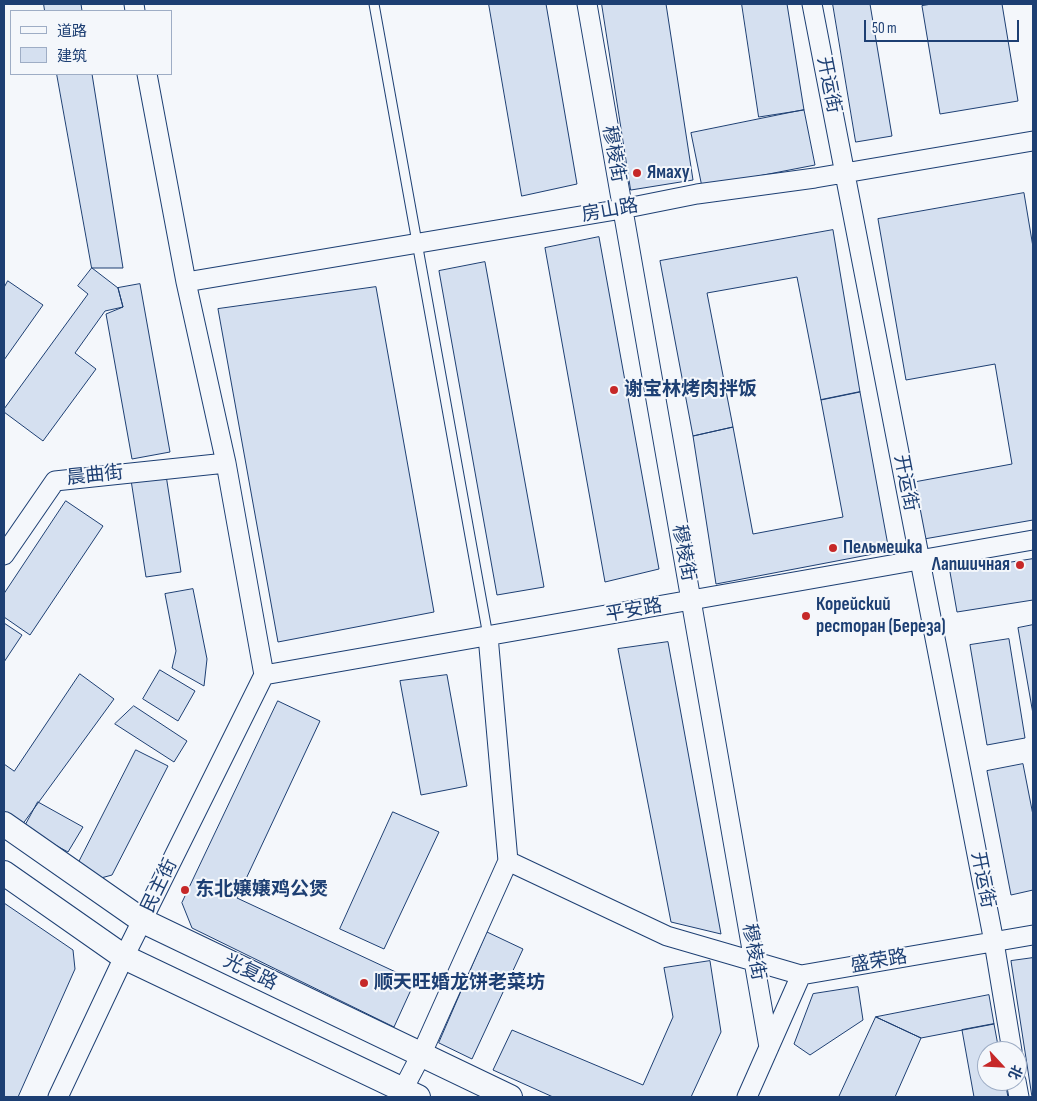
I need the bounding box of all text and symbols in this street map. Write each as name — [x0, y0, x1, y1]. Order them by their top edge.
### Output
legend — [10, 10, 172, 75]
scale bar — [867, 10, 1022, 42]
text: 50 m — [872, 19, 897, 38]
text: 道路 — [57, 22, 87, 41]
text: 建筑 — [57, 47, 87, 66]
street label: 开运街 — [811, 55, 845, 115]
street label: 穆棱街 — [597, 124, 629, 184]
place label: Ямаху — [647, 162, 690, 184]
marker: Ямаху — [631, 167, 643, 179]
street label: 房山路 — [580, 195, 640, 227]
place label: 谢宝林烤肉拌饭 — [624, 379, 757, 401]
marker: 谢宝林烤肉拌饭 — [608, 384, 620, 396]
street label: 开运街 — [888, 453, 922, 513]
street label: 晨曲街 — [65, 462, 125, 490]
street label: 穆棱街 — [667, 523, 699, 583]
place label: Пельмешка — [843, 537, 923, 559]
marker: Пельмешка — [827, 542, 839, 554]
place label: Лапшичная — [932, 554, 1010, 576]
marker: Лапшичная — [1014, 559, 1026, 571]
place label: Корейский ресторан (Береза) — [816, 594, 946, 638]
street label: 平安路 — [604, 595, 664, 627]
marker: Корейский ресторан (Береза) — [800, 610, 812, 622]
street label: 开运街 — [965, 850, 999, 910]
street label: 民主街 — [137, 855, 183, 917]
place label: 东北嬢嬢鸡公煲 — [195, 879, 328, 901]
marker: 东北嬢嬢鸡公煲 — [179, 884, 191, 896]
street label: 穆棱街 — [737, 922, 769, 982]
street label: 盛荣路 — [849, 946, 909, 978]
street label: 光复路 — [219, 950, 281, 996]
place label: 顺天旺婚龙饼老菜坊 — [374, 972, 545, 994]
marker: 顺天旺婚龙饼老菜坊 — [358, 977, 370, 989]
north arrow — [977, 1041, 1027, 1091]
text: 北 — [1004, 1062, 1026, 1082]

